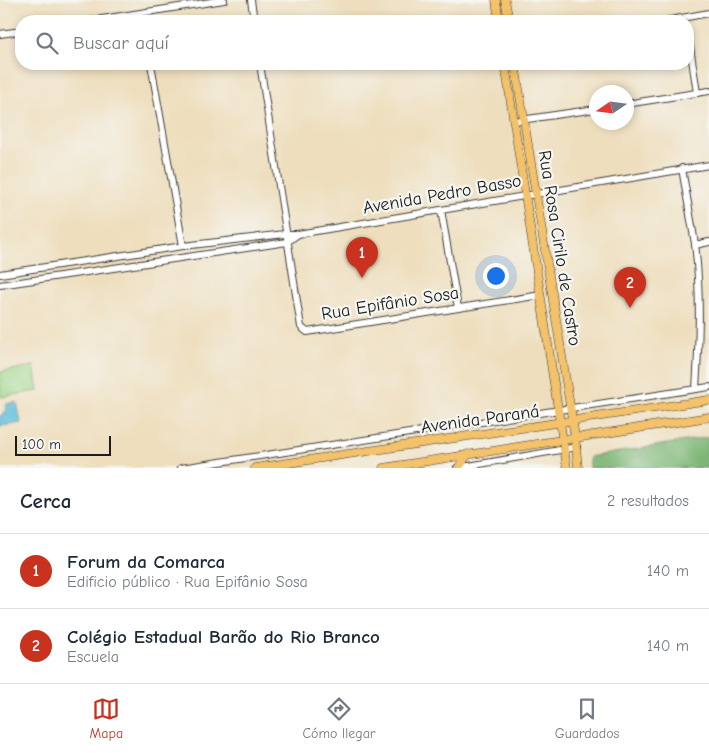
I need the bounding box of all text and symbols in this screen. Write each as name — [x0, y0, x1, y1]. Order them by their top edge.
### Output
search box — [15, 15, 694, 70]
icon: search — [33, 29, 61, 57]
text: Buscar aquí — [73, 32, 169, 54]
north arrow — [589, 85, 634, 130]
street label: Rua Rosa Cirilo de Castro — [534, 149, 585, 347]
street label: Avenida Pedro Basso — [361, 170, 523, 219]
pin: 1 — [346, 237, 378, 278]
your location — [483, 263, 509, 289]
pin: 2 — [614, 267, 646, 308]
street label: Rua Epifânio Sosa — [320, 282, 461, 325]
street label: Avenida Paraná — [419, 401, 541, 438]
scale bar — [15, 433, 111, 456]
text: 100 m — [22, 436, 61, 453]
text: Cerca — [20, 489, 71, 513]
text: 2 resultados — [607, 492, 689, 510]
text: Forum da Comarca — [67, 551, 225, 573]
text: 1 — [33, 562, 39, 580]
text: 140 m — [647, 562, 689, 580]
text: Edificio público · Rua Epifânio Sosa — [67, 573, 308, 591]
text: Colégio Estadual Barão do Rio Branco — [67, 626, 380, 648]
text: 2 — [32, 637, 40, 655]
text: 140 m — [647, 637, 689, 655]
text: Escuela — [67, 648, 119, 666]
tab: Mapa — [90, 695, 123, 742]
tab: Cómo llegar — [302, 695, 375, 742]
tab: Guardados — [555, 695, 619, 742]

